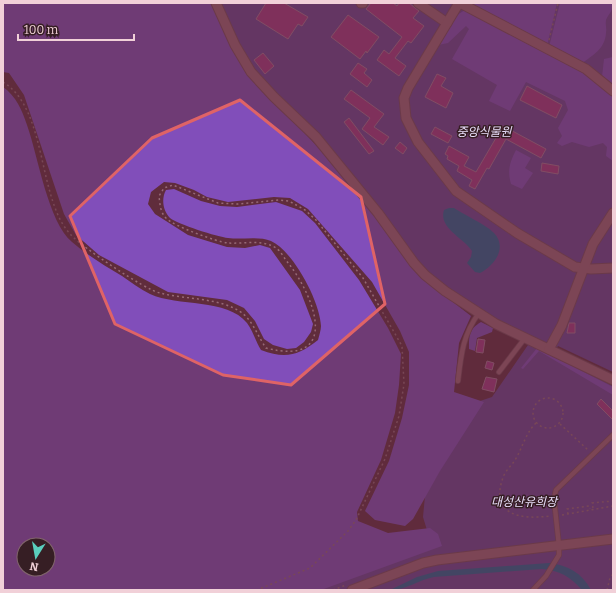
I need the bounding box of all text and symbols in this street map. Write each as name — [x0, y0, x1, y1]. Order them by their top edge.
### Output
scale bar — [18, 16, 134, 42]
text: 100 m — [24, 23, 59, 37]
park label: 중앙식물원 — [456, 125, 513, 139]
park label: 대성산유희장 — [491, 495, 559, 509]
north arrow — [16, 537, 56, 577]
text: N — [28, 559, 40, 574]

